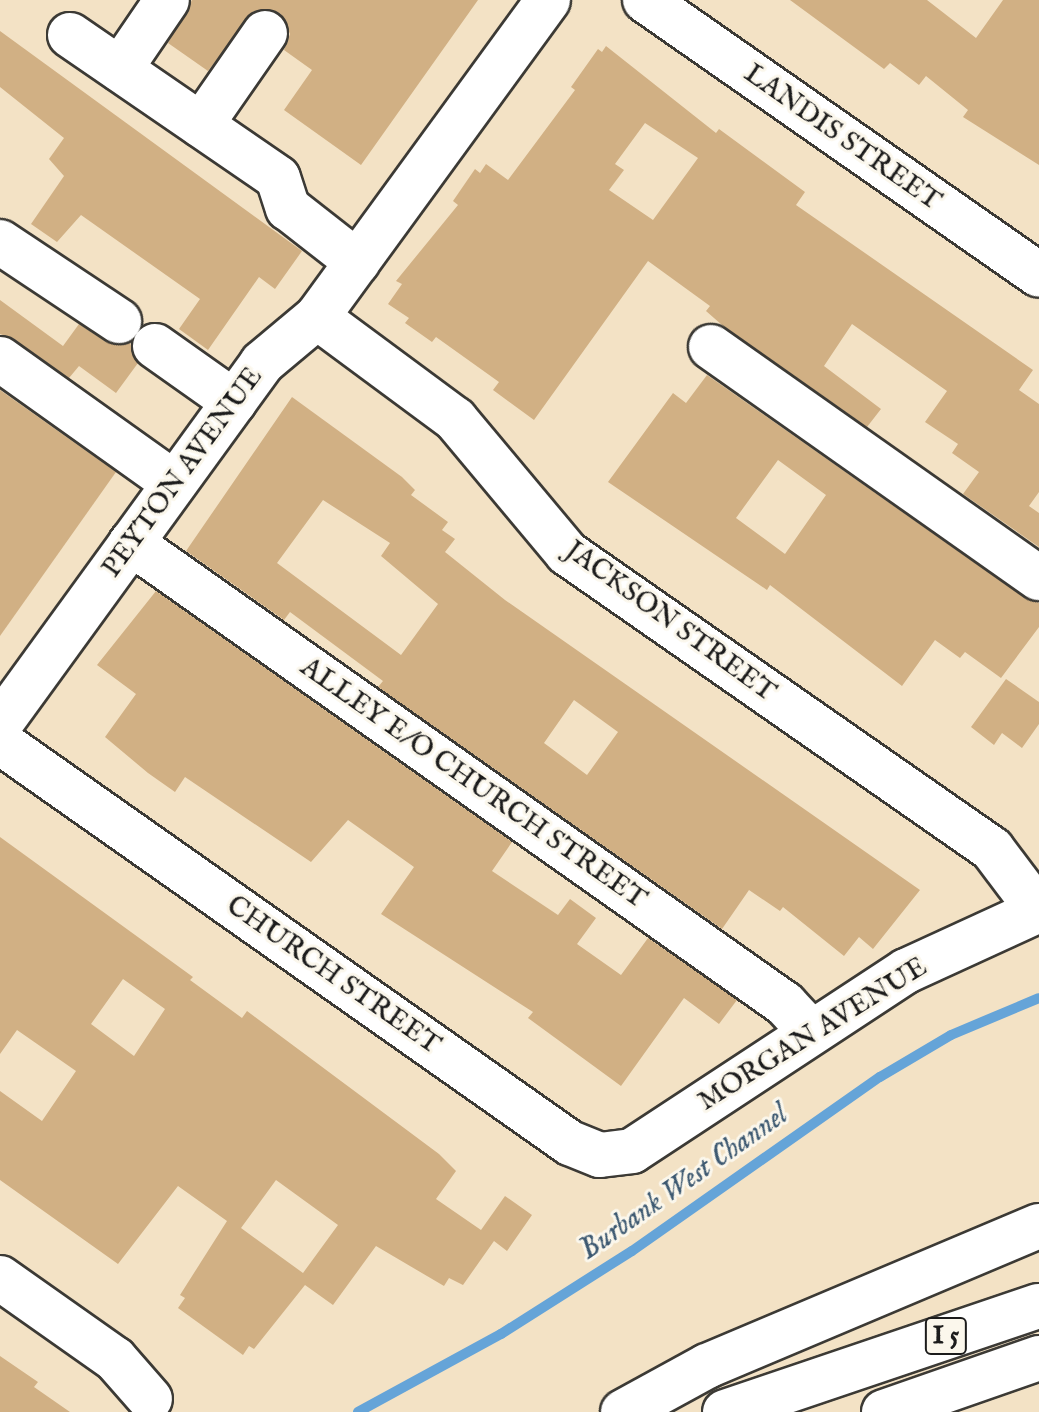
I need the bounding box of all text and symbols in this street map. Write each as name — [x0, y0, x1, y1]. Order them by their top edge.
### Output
street label: LANDIS STREET — [737, 57, 947, 219]
street label: PEYTON AVENUE — [96, 361, 270, 585]
street label: JACKSON STREET — [558, 534, 782, 710]
street label: ALLEY E/O CHURCH STREET — [293, 651, 653, 917]
street label: CHURCH STREET — [219, 889, 447, 1063]
street label: MORGAN AVENUE — [692, 951, 934, 1119]
water label: Burbank West Channel — [573, 1098, 795, 1268]
road number: I 5 — [924, 1314, 968, 1358]

